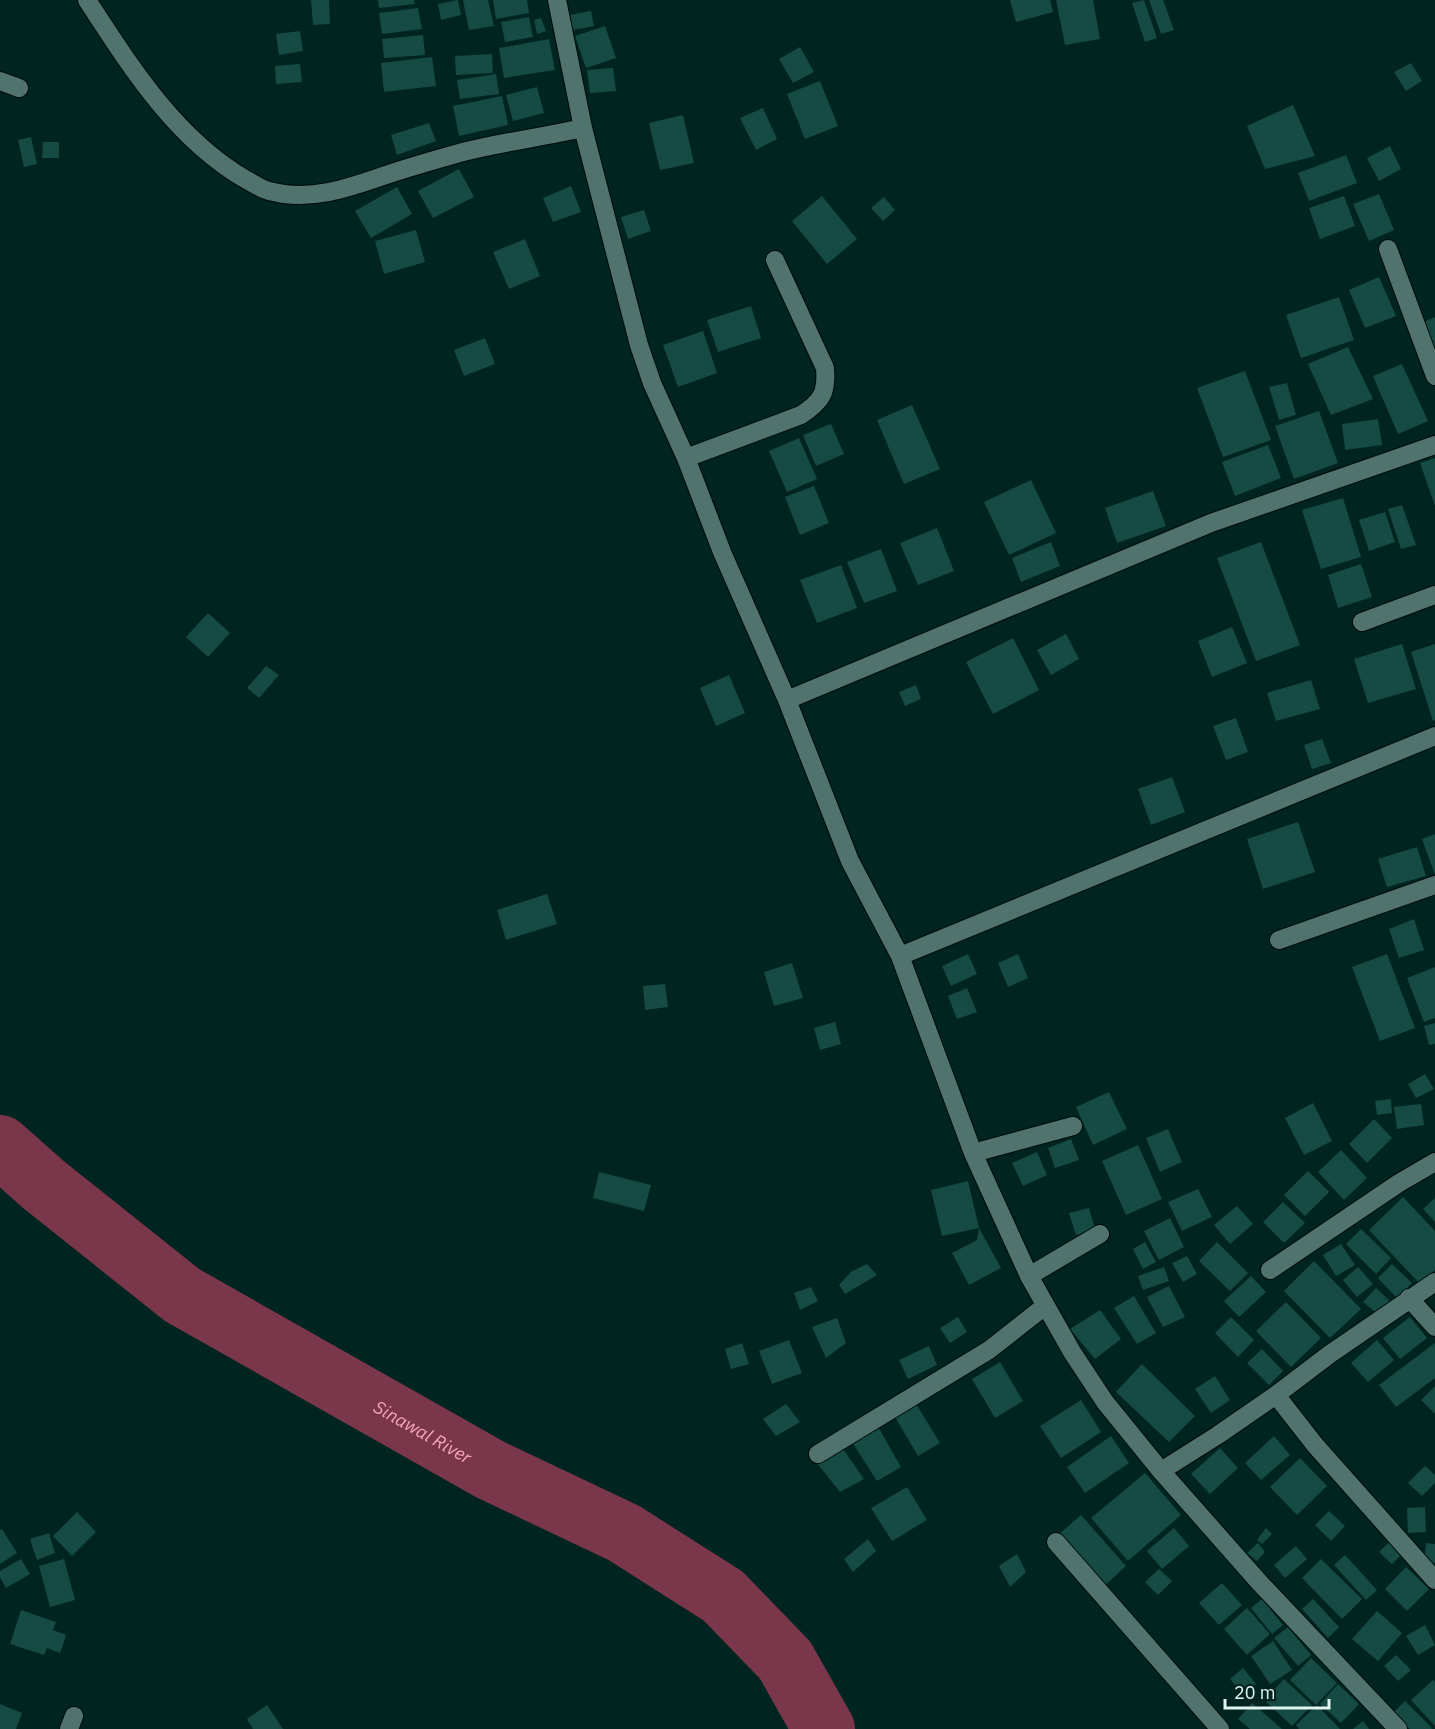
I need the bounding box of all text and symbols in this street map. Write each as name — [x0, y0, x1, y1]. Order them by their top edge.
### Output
water label: Sinawal River — [370, 1395, 476, 1468]
scale bar — [1225, 1672, 1328, 1710]
text: 20 m — [1234, 1681, 1276, 1704]

